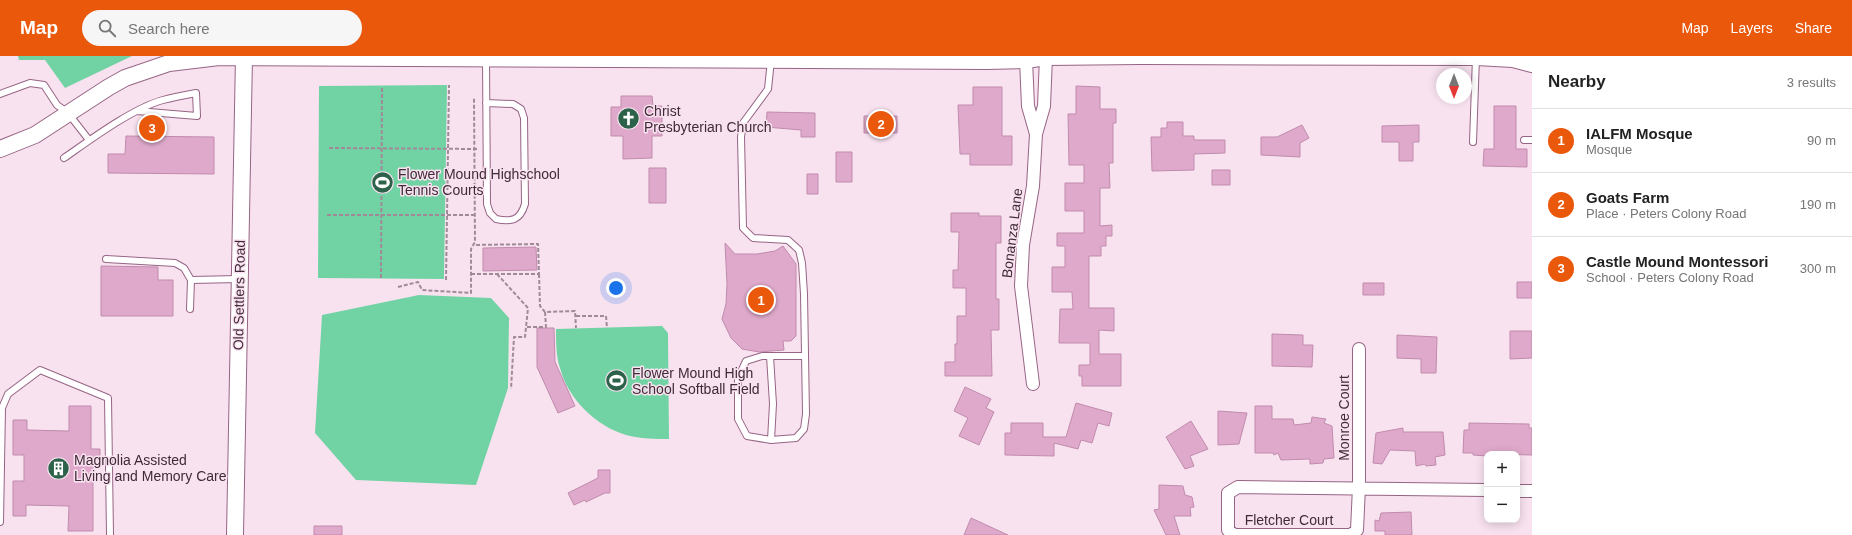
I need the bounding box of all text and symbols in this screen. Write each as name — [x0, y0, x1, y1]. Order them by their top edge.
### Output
search box — [82, 10, 362, 46]
text: Map — [20, 17, 58, 38]
icon: search — [96, 17, 118, 39]
text: Search here — [128, 20, 210, 37]
text: Map — [1681, 20, 1709, 36]
text: Layers — [1731, 20, 1773, 36]
text: Share — [1795, 20, 1832, 36]
north arrow — [1436, 68, 1472, 104]
text: Nearby — [1548, 72, 1606, 91]
text: 3 results — [1787, 75, 1836, 90]
place label: Christ Presbyterian Church — [644, 103, 772, 135]
church icon: Christ Presbyterian Church — [615, 106, 641, 132]
pin: 2 — [868, 109, 894, 139]
pin: 3 — [139, 113, 165, 143]
text: IALFM Mosque — [1586, 125, 1693, 142]
text: 1 — [1557, 133, 1565, 148]
text: 90 m — [1807, 133, 1836, 148]
text: Mosque — [1586, 142, 1632, 157]
place label: Flower Mound Highschool Tennis Courts — [398, 166, 560, 198]
sports icon: Flower Mound Highschool Tennis Courts — [369, 169, 395, 195]
street label: Bonanza Lane — [999, 187, 1025, 279]
text: Goats Farm — [1586, 189, 1669, 206]
text: 2 — [1557, 197, 1565, 212]
text: 190 m — [1800, 197, 1836, 212]
text: Place · Peters Colony Road — [1586, 206, 1746, 221]
street label: Old Settlers Road — [230, 240, 248, 350]
text: Castle Mound Montessori — [1586, 253, 1769, 270]
text: 3 — [1557, 261, 1565, 276]
text: 300 m — [1800, 261, 1836, 276]
text: School · Peters Colony Road — [1586, 270, 1754, 285]
your location — [606, 278, 626, 298]
pin: 1 — [748, 285, 774, 315]
place label: Flower Mound High School Softball Field — [632, 365, 760, 397]
sports icon: Flower Mound High School Softball Field — [604, 368, 630, 394]
street label: Monroe Court — [1336, 375, 1352, 461]
map controls — [1484, 451, 1520, 523]
button: + — [1484, 451, 1520, 487]
place label: Magnolia Assisted Living and Memory Care — [74, 452, 227, 484]
building icon: Magnolia Assisted Living and Memory Care — [46, 455, 72, 481]
button: − — [1484, 487, 1520, 523]
street label: Fletcher Court — [1245, 512, 1333, 528]

